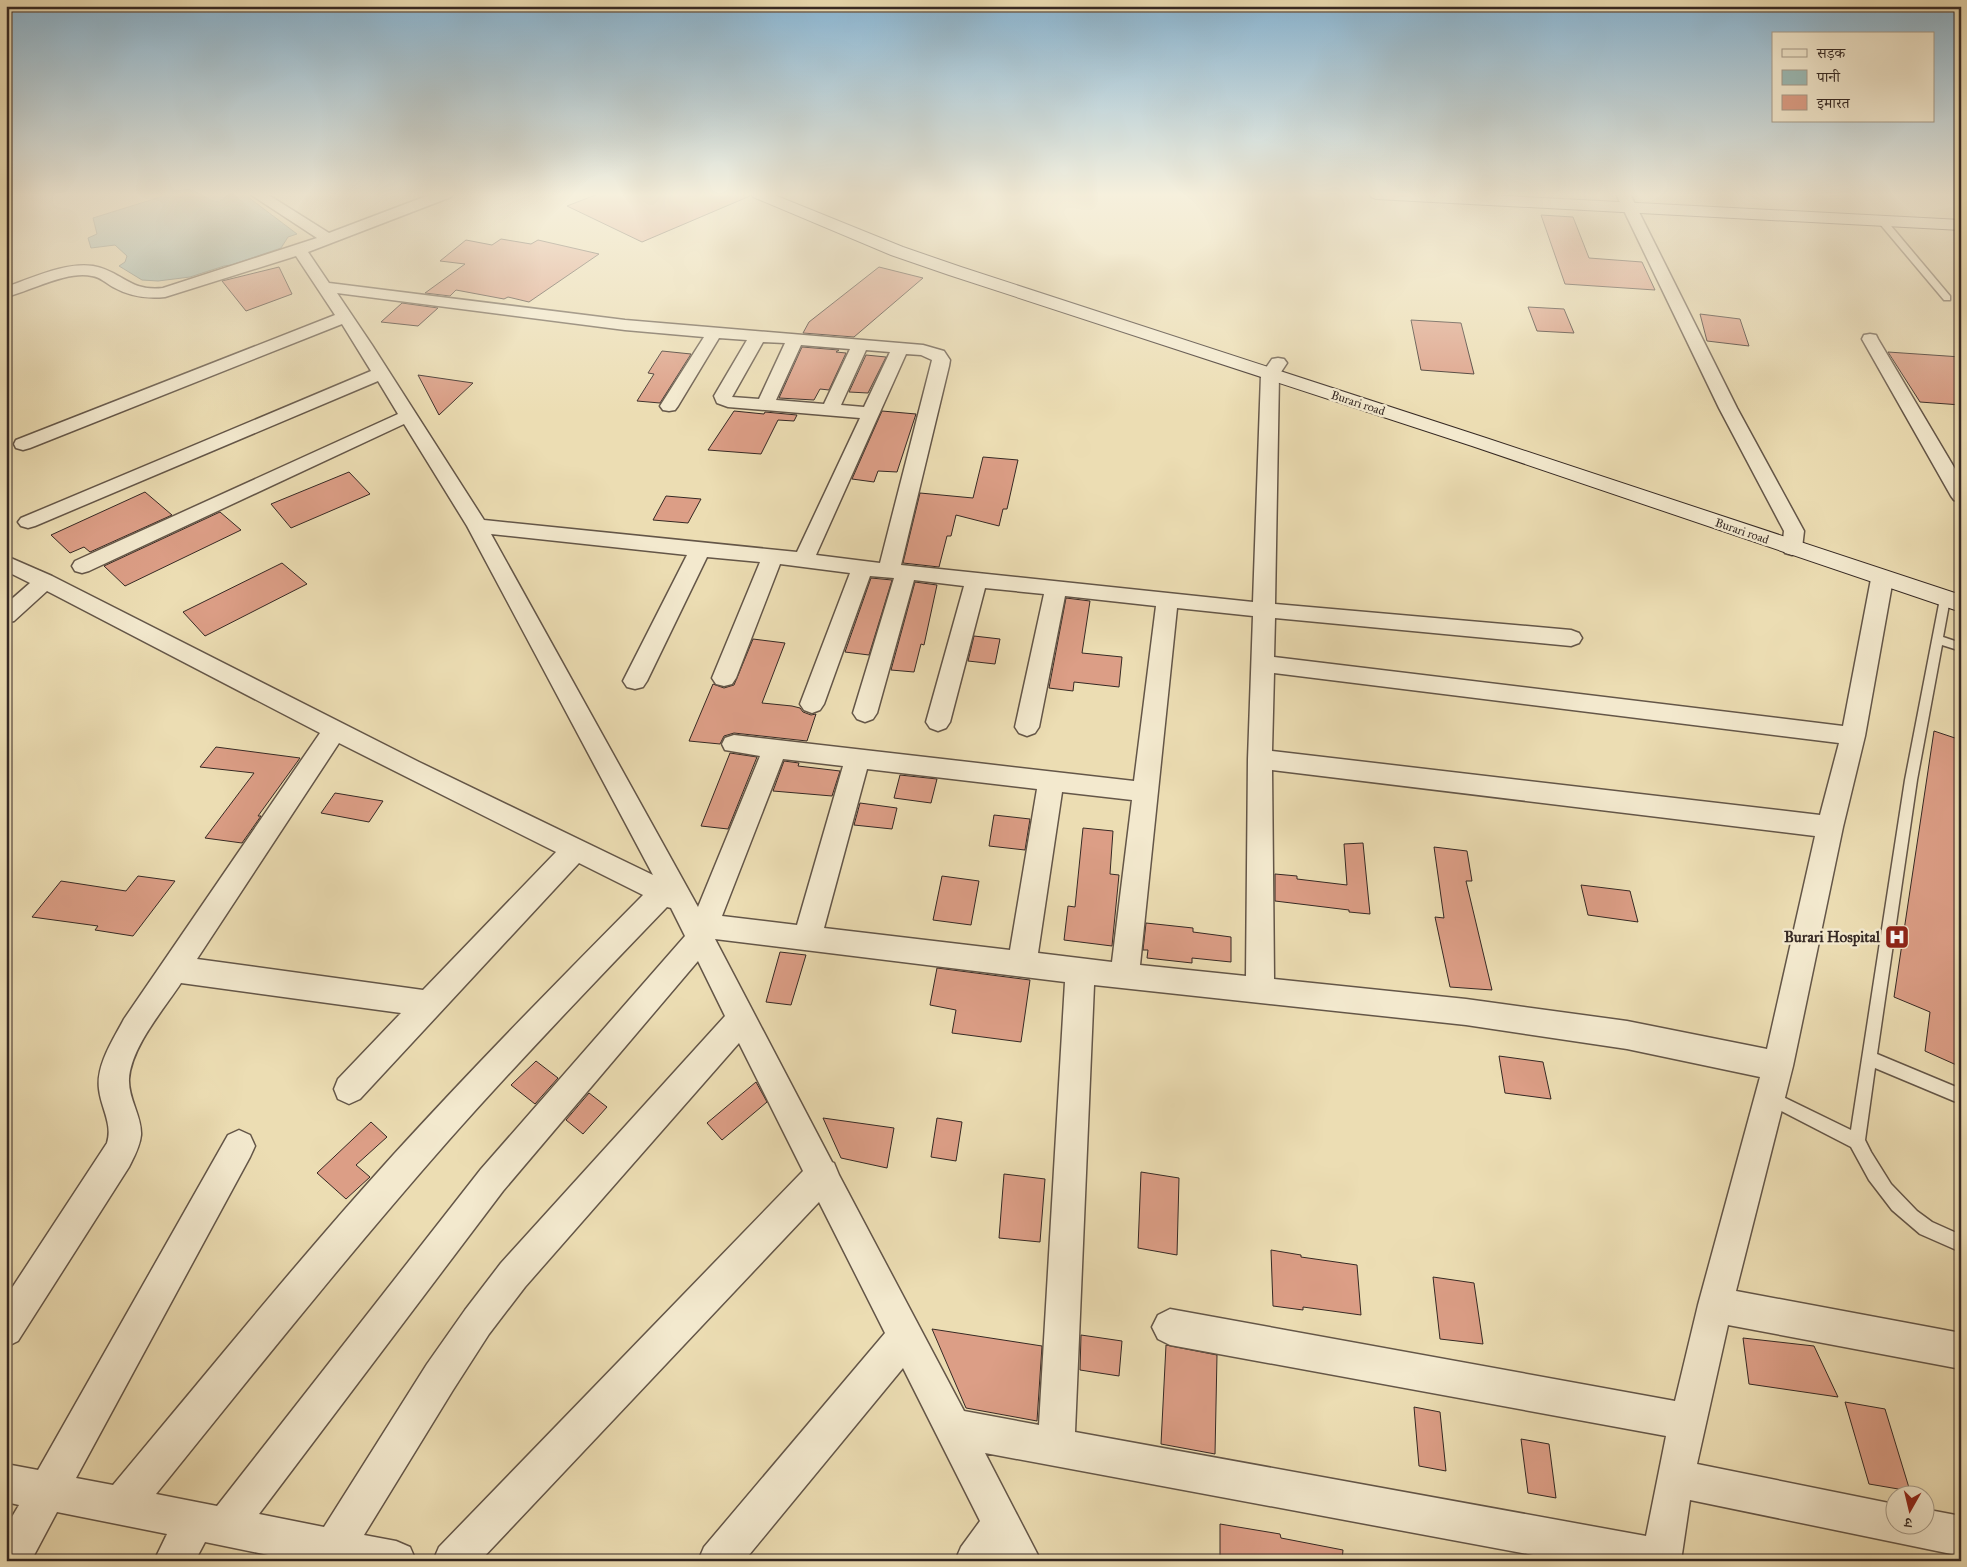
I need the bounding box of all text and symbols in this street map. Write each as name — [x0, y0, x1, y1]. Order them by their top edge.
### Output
legend — [1772, 32, 1934, 122]
text: सड़क — [1816, 44, 1846, 62]
text: पानी — [1816, 68, 1841, 86]
text: इमारत — [1816, 94, 1851, 112]
street label: Burari road — [1329, 388, 1387, 418]
street label: Burari road — [1713, 515, 1771, 547]
hospital icon: Burari Hospital — [1884, 924, 1910, 950]
place label: Burari Hospital — [1784, 928, 1881, 947]
north arrow — [1884, 1484, 1934, 1534]
text: उ — [1903, 1513, 1914, 1531]

